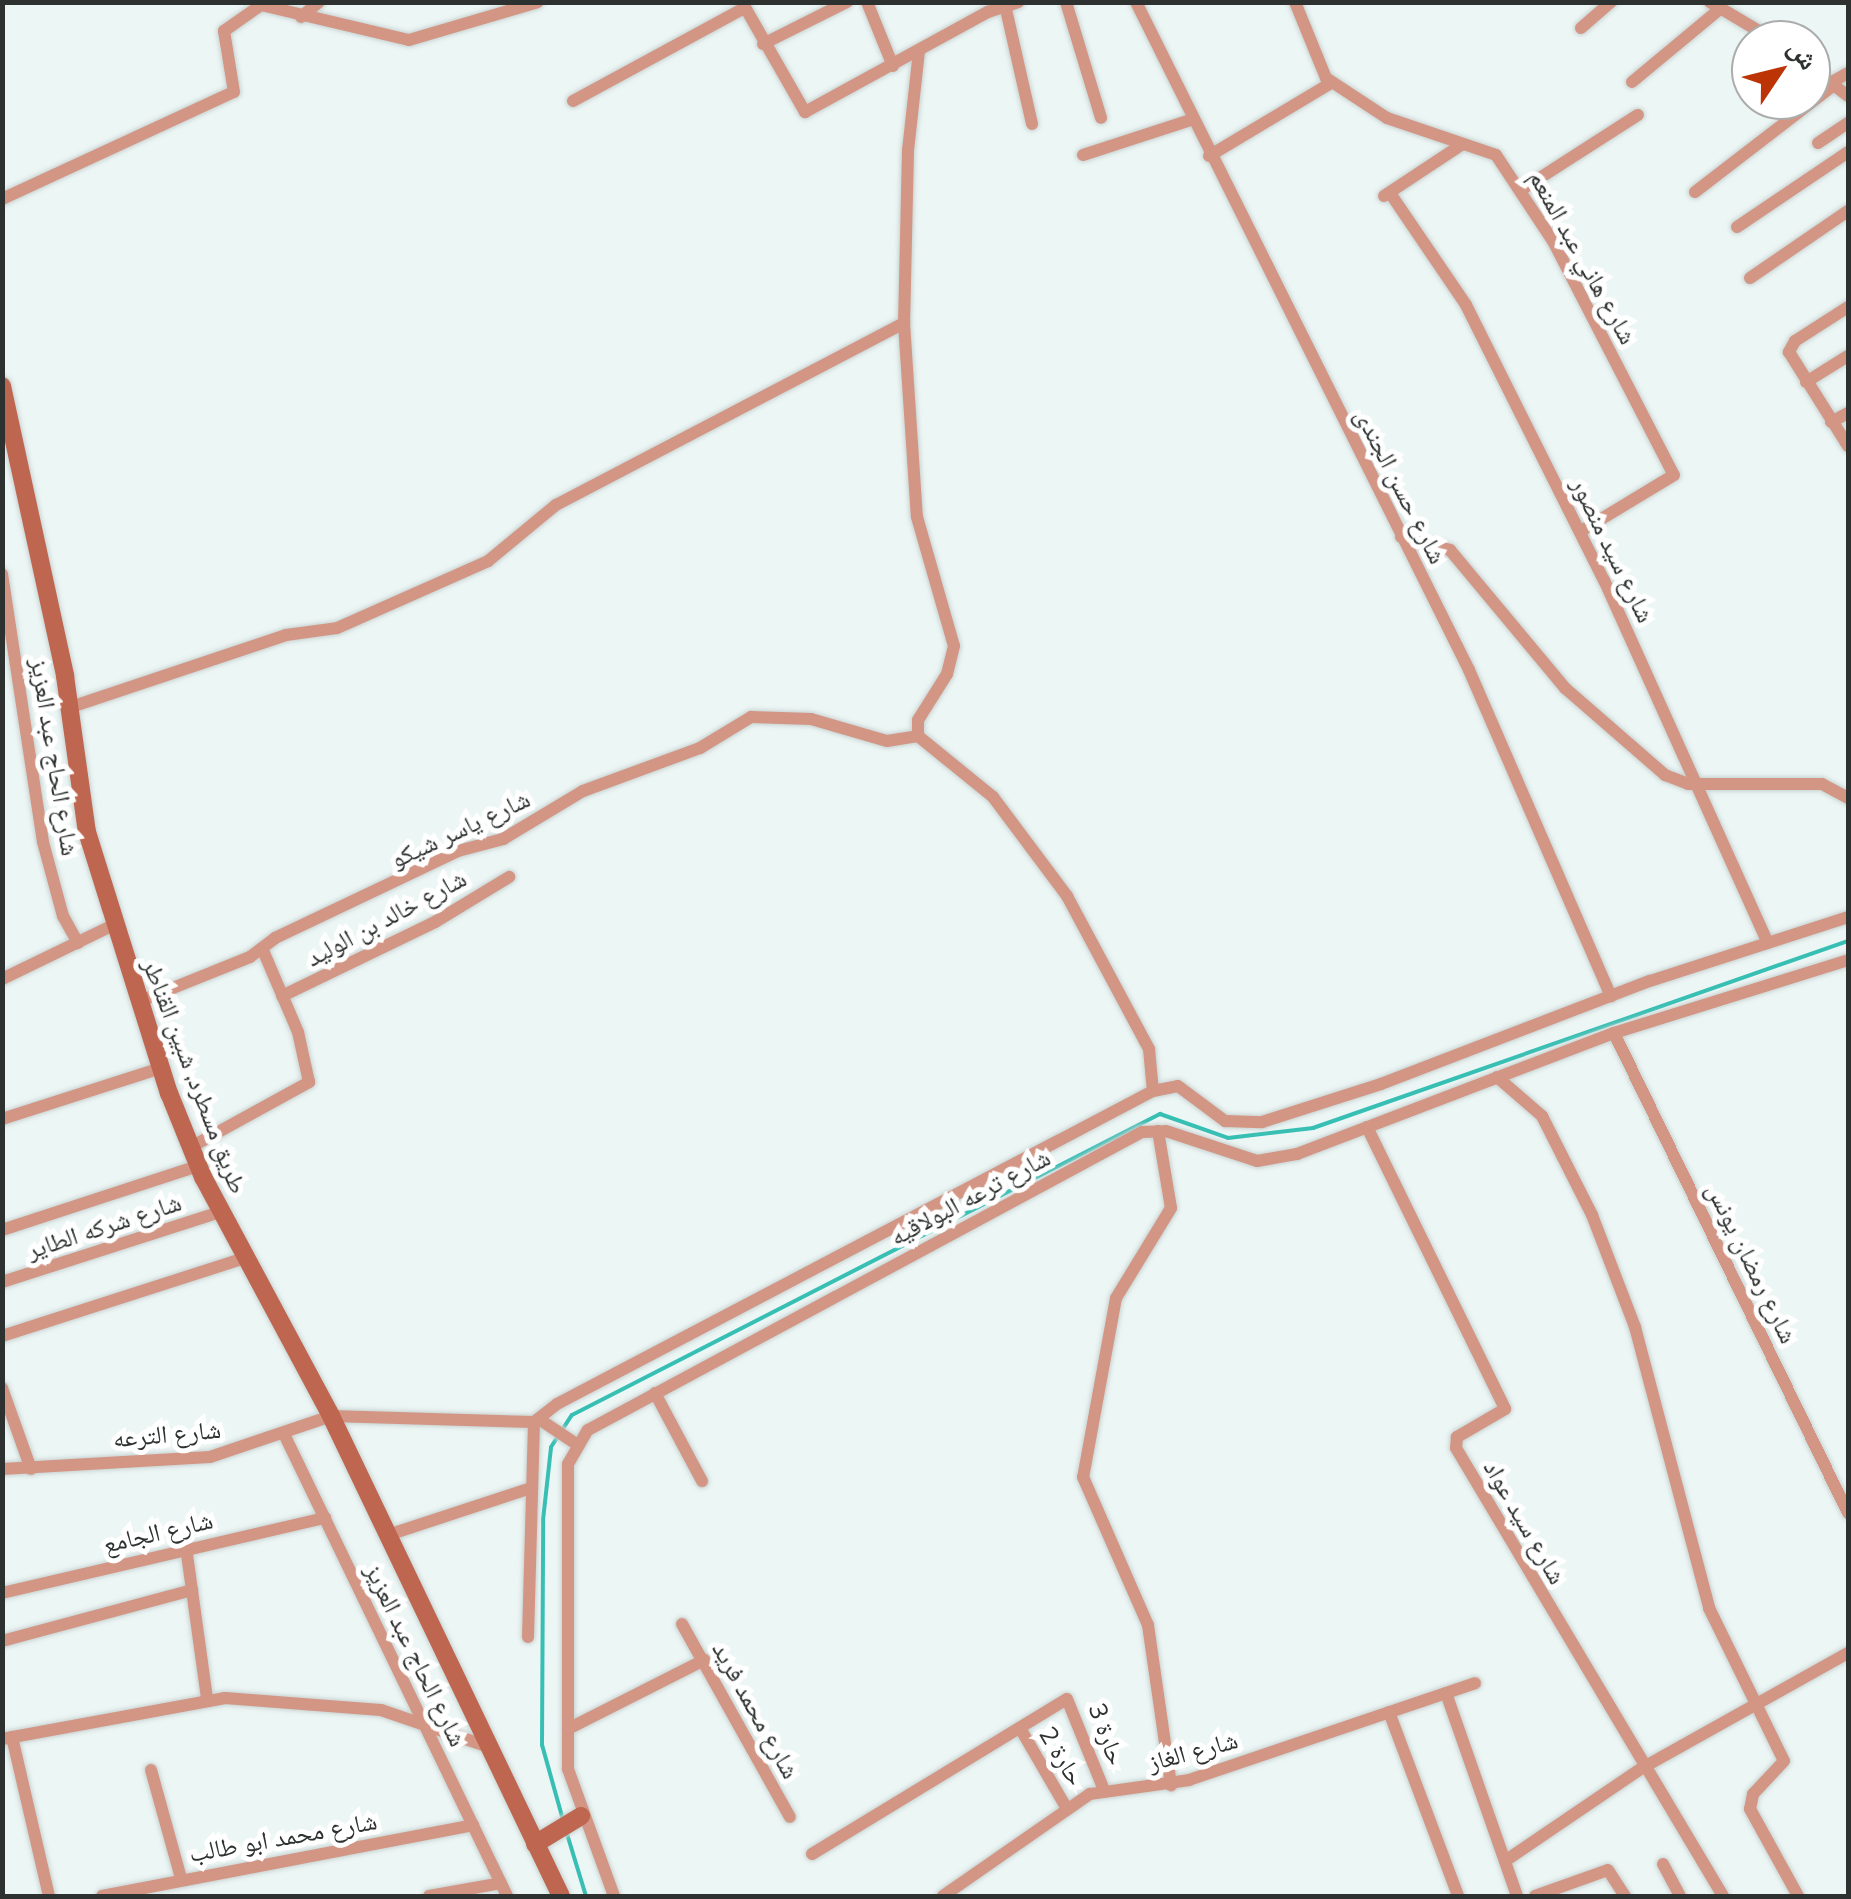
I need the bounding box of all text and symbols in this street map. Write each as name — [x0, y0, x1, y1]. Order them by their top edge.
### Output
north arrow — [1731, 20, 1831, 120]
text: ش — [1781, 31, 1827, 76]
street label: شارع هاني عبد المنعم — [1523, 165, 1643, 349]
street label: شارع حسن الجندى — [1349, 403, 1453, 569]
street label: شارع سيد منصور — [1565, 473, 1661, 627]
street label: شارع الحاج عبد العزيز — [25, 656, 85, 858]
street label: شارع ياسر شيكو — [385, 784, 535, 874]
street label: شارع خالد بن الوليد — [301, 863, 471, 973]
street label: طريق مسطرد, شبين القناطر — [136, 954, 254, 1198]
street label: شارع ترعه البولاقيه — [885, 1142, 1055, 1252]
street label: شارع رمضان يونس — [1700, 1178, 1804, 1348]
street label: شارع شركه الطاير — [23, 1187, 185, 1265]
street label: شارع الترعه — [112, 1414, 222, 1454]
street label: شارع سيد عواد — [1477, 1455, 1573, 1589]
street label: شارع الجامع — [100, 1505, 216, 1559]
street label: شارع الحاج عبد العزيز — [359, 1559, 473, 1751]
street label: شارع محمد فريد — [706, 1636, 806, 1784]
street label: حارة 3 — [1082, 1699, 1132, 1769]
street label: حارة 2 — [1033, 1721, 1091, 1791]
street label: شارع الغاز — [1145, 1725, 1241, 1777]
street label: شارع محمد ابو طالب — [187, 1806, 379, 1868]

